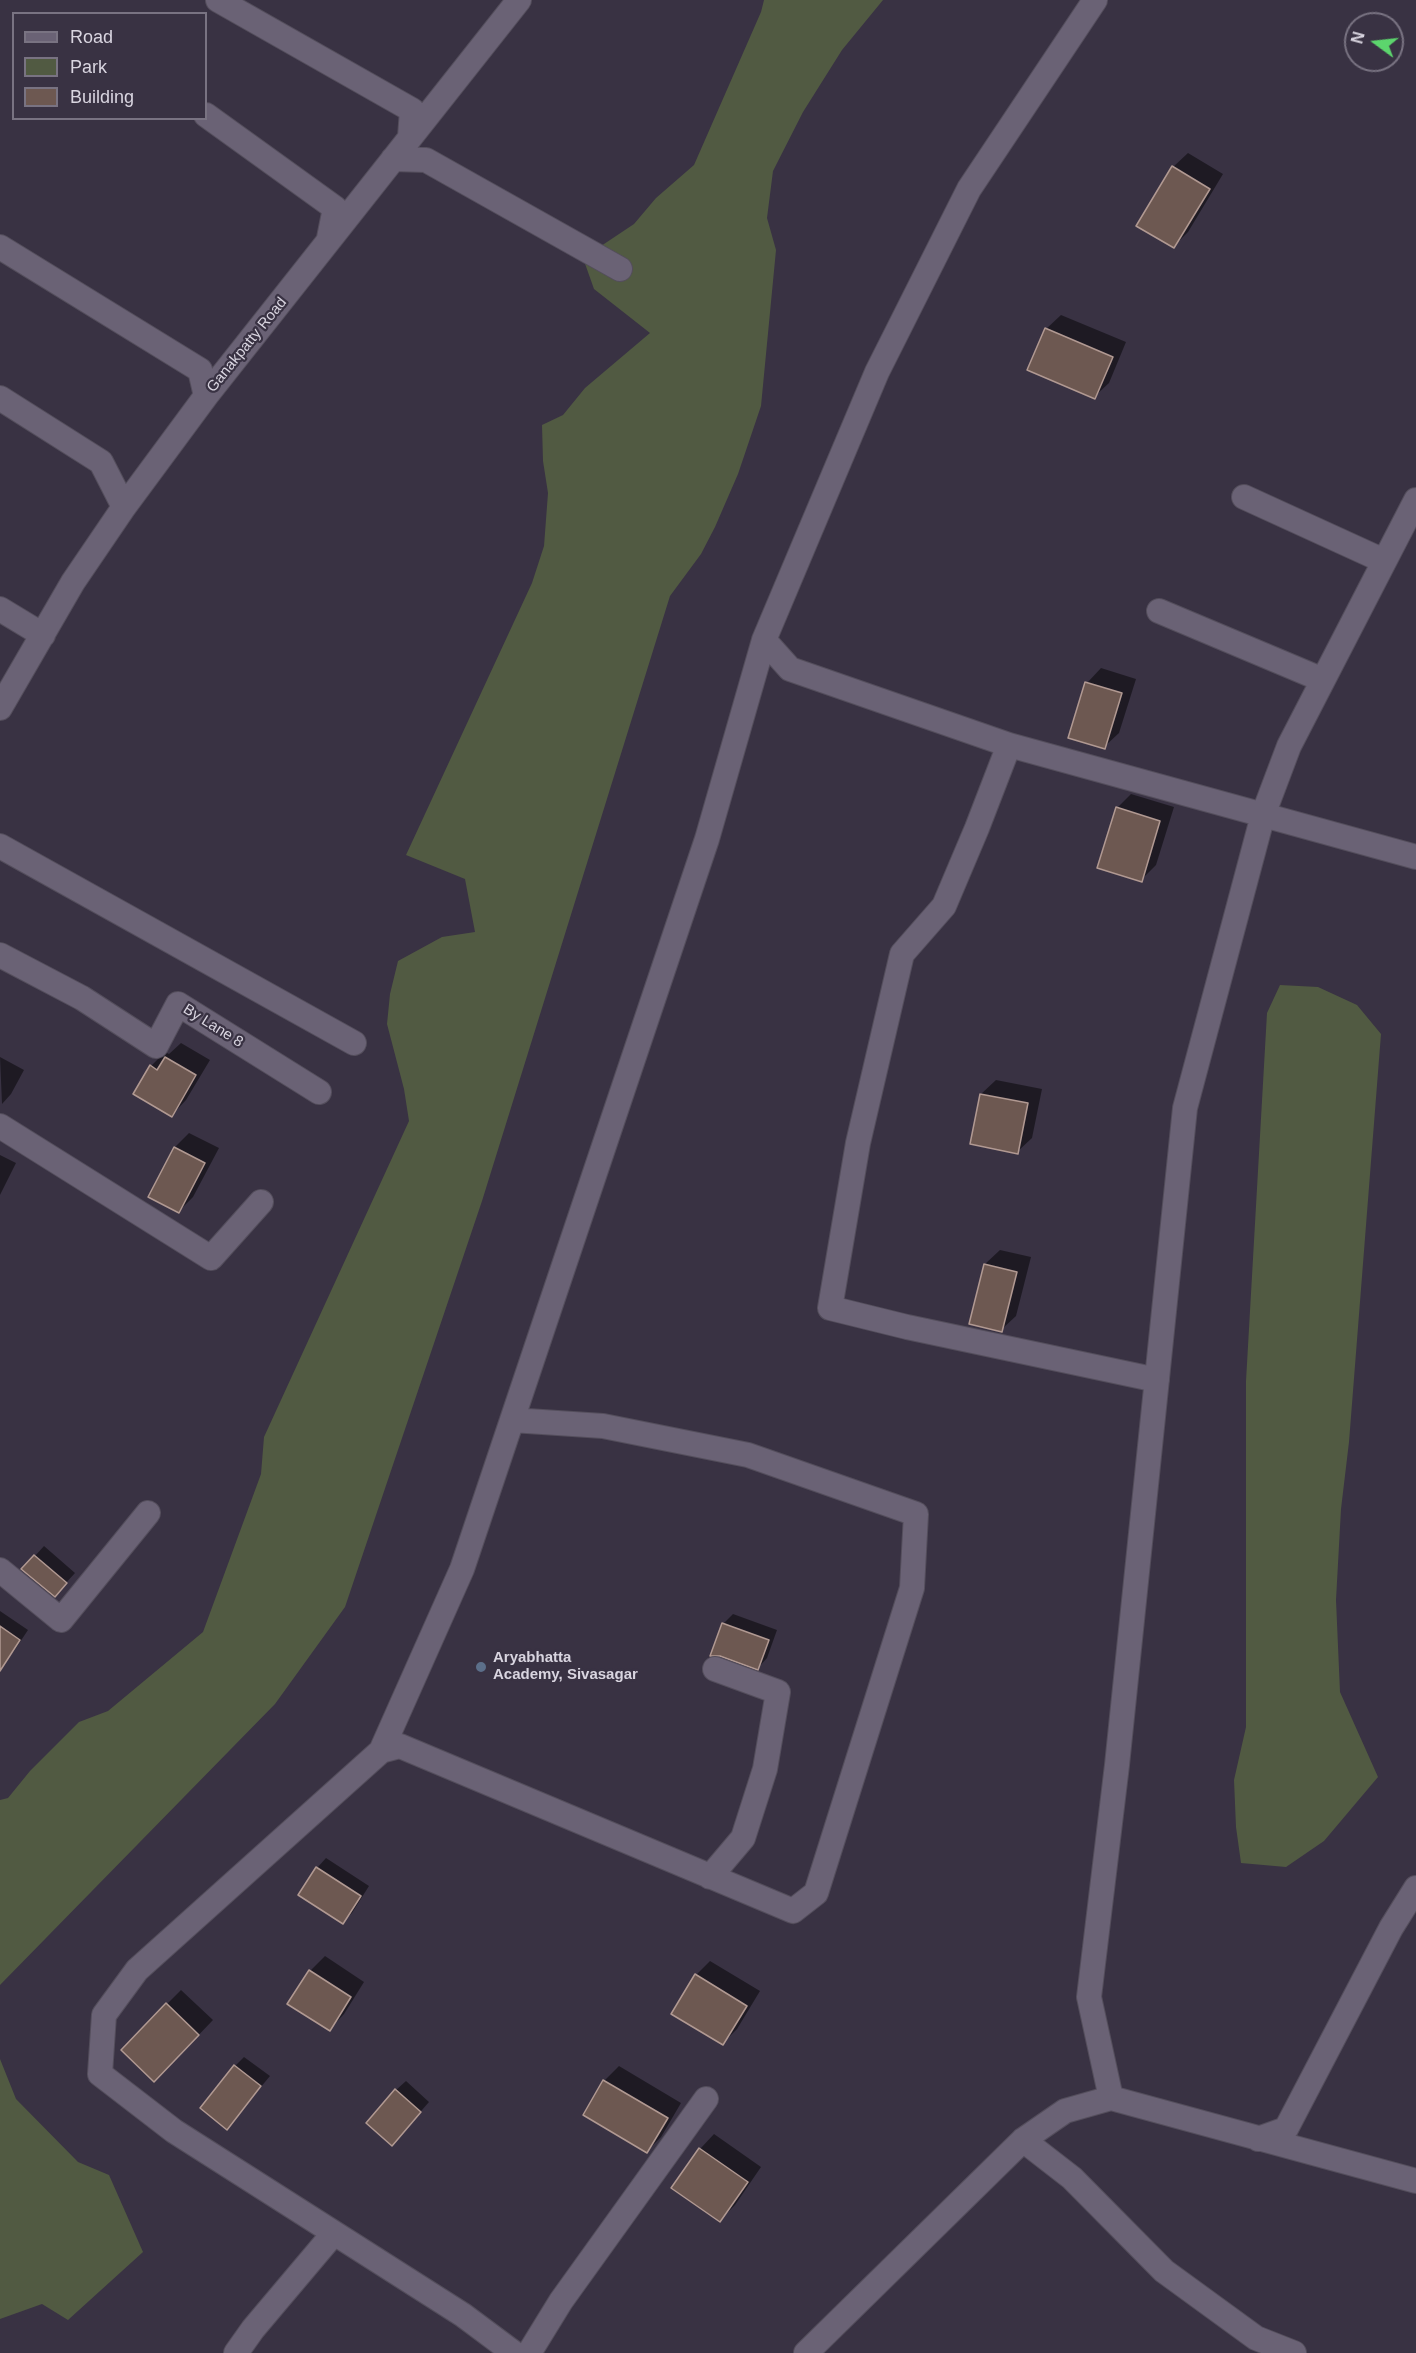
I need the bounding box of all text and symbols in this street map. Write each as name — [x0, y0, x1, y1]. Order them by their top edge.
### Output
legend — [12, 12, 207, 120]
north arrow — [1344, 12, 1404, 72]
text: Road — [70, 27, 113, 47]
text: N — [1348, 30, 1368, 46]
text: Park — [70, 57, 107, 77]
text: Building — [70, 87, 134, 107]
street label: Ganakpatty Road — [203, 294, 291, 396]
street label: By Lane 8 — [180, 1000, 246, 1052]
place label: Aryabhatta Academy, Sivasagar — [493, 1649, 638, 1684]
marker: Aryabhatta Academy, Sivasagar — [474, 1660, 488, 1674]

